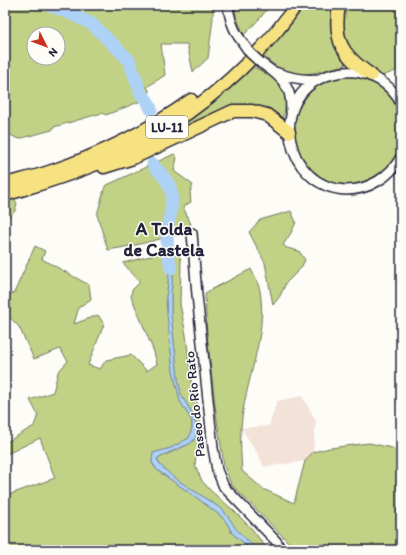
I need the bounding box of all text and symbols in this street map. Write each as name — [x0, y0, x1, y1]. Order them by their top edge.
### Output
north arrow — [26, 26, 66, 66]
text: N — [46, 45, 60, 59]
road number: LU-11 — [146, 116, 188, 138]
district label: A Tolda de Castela — [124, 218, 205, 261]
street label: Paseo do Río Rato — [181, 350, 209, 458]

